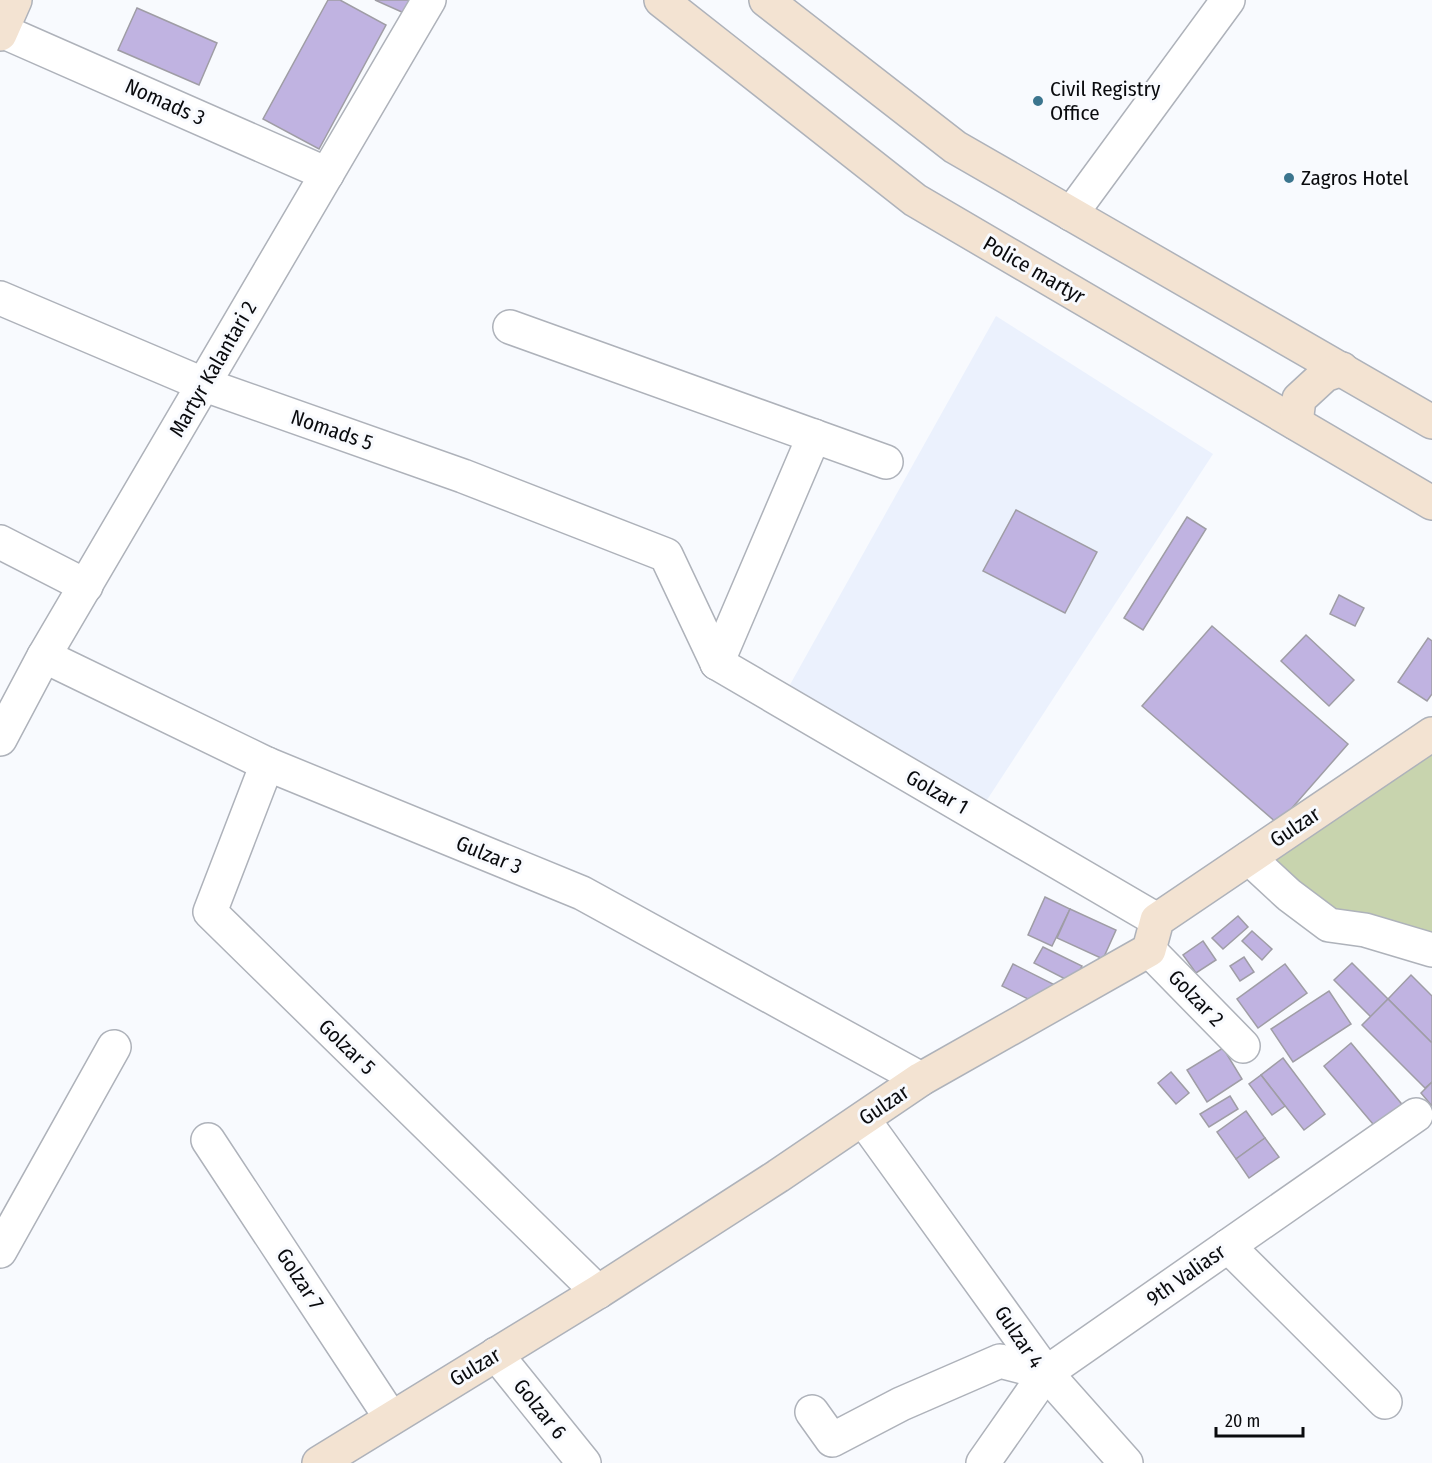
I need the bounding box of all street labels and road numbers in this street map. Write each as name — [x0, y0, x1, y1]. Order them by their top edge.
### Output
street label: Nomads 3 — [121, 73, 209, 131]
street label: Police martyr — [978, 230, 1090, 310]
street label: Martyr Kalantari 2 — [164, 296, 262, 442]
street label: Nomads 5 — [288, 404, 376, 456]
street label: Golzar 1 — [901, 764, 973, 820]
street label: Gulzar — [1265, 801, 1325, 853]
street label: Gulzar 3 — [452, 830, 526, 880]
street label: Golzar 2 — [1163, 964, 1229, 1032]
street label: Golzar 5 — [313, 1014, 381, 1080]
street label: Gulzar — [854, 1079, 914, 1131]
street label: 9th Valiasr — [1142, 1238, 1231, 1312]
street label: Golzar 7 — [271, 1243, 329, 1315]
street label: Gulzar 4 — [989, 1301, 1049, 1373]
street label: Gulzar — [445, 1341, 506, 1392]
street label: Golzar 6 — [508, 1374, 572, 1444]

